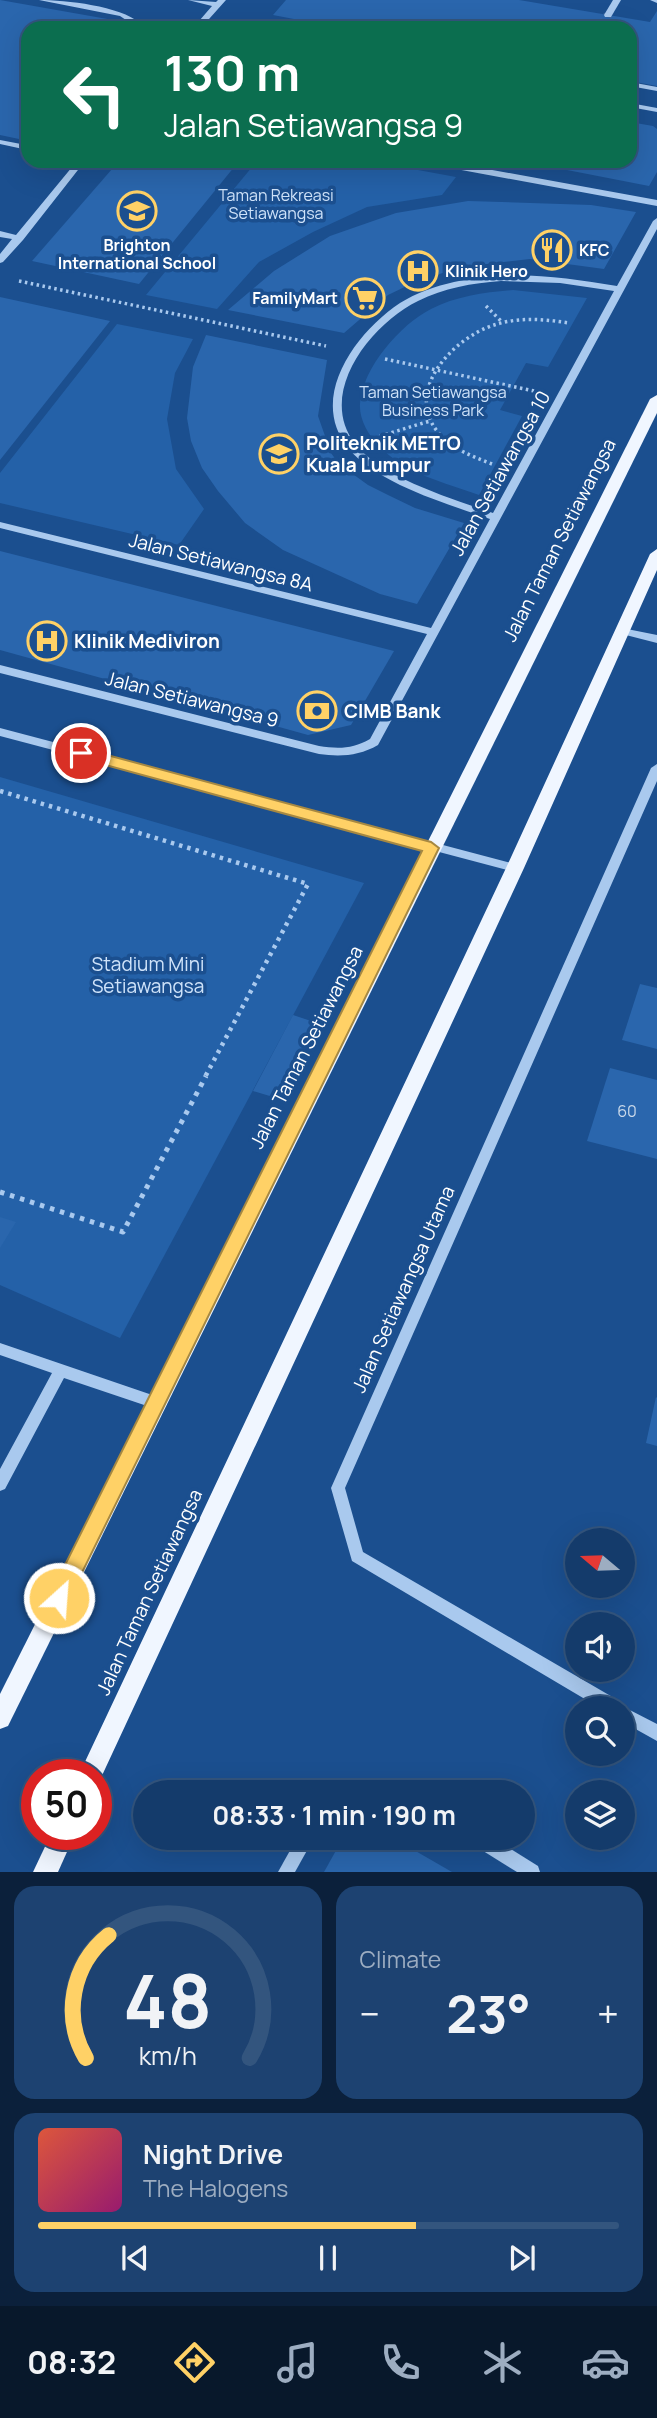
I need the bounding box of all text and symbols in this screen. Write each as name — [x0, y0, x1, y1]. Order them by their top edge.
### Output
text: 130 m — [164, 39, 300, 106]
icon: left — [49, 49, 140, 140]
text: Jalan Setiawangsa 9 — [164, 103, 463, 147]
park label: Taman Rekreasi Setiawangsa — [218, 184, 334, 224]
school or university icon: Brighton International School — [116, 190, 158, 232]
restaurant icon: KFC — [531, 229, 573, 271]
place label: Brighton International School — [58, 234, 216, 274]
place label: KFC — [579, 239, 610, 261]
hospital icon: Klinik Hero — [397, 250, 439, 292]
place label: Klinik Hero — [445, 260, 528, 282]
supermarket icon: FamilyMart — [344, 277, 386, 319]
place label: FamilyMart — [252, 287, 338, 309]
park label: Taman Setiawangsa Business Park — [359, 381, 507, 421]
street label: Jalan Setiawangsa 10 — [444, 386, 556, 560]
place label: Politeknik METrO Kuala Lumpur — [306, 430, 461, 478]
school or university icon: Politeknik METrO Kuala Lumpur — [258, 433, 300, 475]
street label: Jalan Taman Setiawangsa — [496, 434, 622, 646]
street label: Jalan Setiawangsa 8A — [126, 527, 316, 597]
hospital icon: Klinik Mediviron — [26, 620, 68, 662]
place label: Klinik Mediviron — [74, 628, 220, 654]
street label: Jalan Setiawangsa 9 — [103, 665, 281, 733]
bank icon: CIMB Bank — [296, 690, 338, 732]
place label: CIMB Bank — [344, 698, 441, 724]
pin — [51, 723, 111, 783]
icon: arrive — [62, 734, 100, 772]
street label: Jalan Taman Setiawangsa — [243, 941, 369, 1153]
park label: Stadium Mini Setiawangsa — [92, 951, 204, 999]
house number: 60 — [617, 1100, 637, 1122]
street label: Jalan Setiawangsa Utama — [346, 1181, 460, 1397]
street label: Jalan Taman Setiawangsa — [90, 1485, 208, 1699]
north arrow — [565, 1528, 635, 1598]
map controls — [565, 1528, 635, 1850]
position arrow — [22, 1561, 96, 1635]
button: sound — [565, 1612, 635, 1682]
button: search — [565, 1696, 635, 1766]
speed limit sign: 50 — [21, 1759, 112, 1850]
button: layers — [565, 1780, 635, 1850]
text: 08:33 · 1 min · 190 m — [212, 1797, 456, 1833]
text: Climate — [360, 1943, 441, 1975]
text: 48 — [123, 1951, 212, 2051]
text: 23° — [446, 1978, 531, 2049]
text: − — [360, 1987, 380, 2039]
text: + — [597, 1987, 619, 2039]
text: km/h — [139, 2038, 197, 2073]
text: Night Drive — [143, 2136, 283, 2172]
text: The Halogens — [143, 2172, 288, 2204]
icon: previous — [116, 2239, 154, 2277]
icon: pause — [309, 2239, 347, 2277]
icon: next — [503, 2239, 541, 2277]
icon: directions — [170, 2338, 219, 2387]
icon: music — [273, 2338, 322, 2387]
icon: phone — [376, 2338, 425, 2387]
icon: climate — [478, 2338, 527, 2387]
icon: car — [581, 2338, 630, 2387]
text: 08:32 — [27, 2340, 116, 2384]

